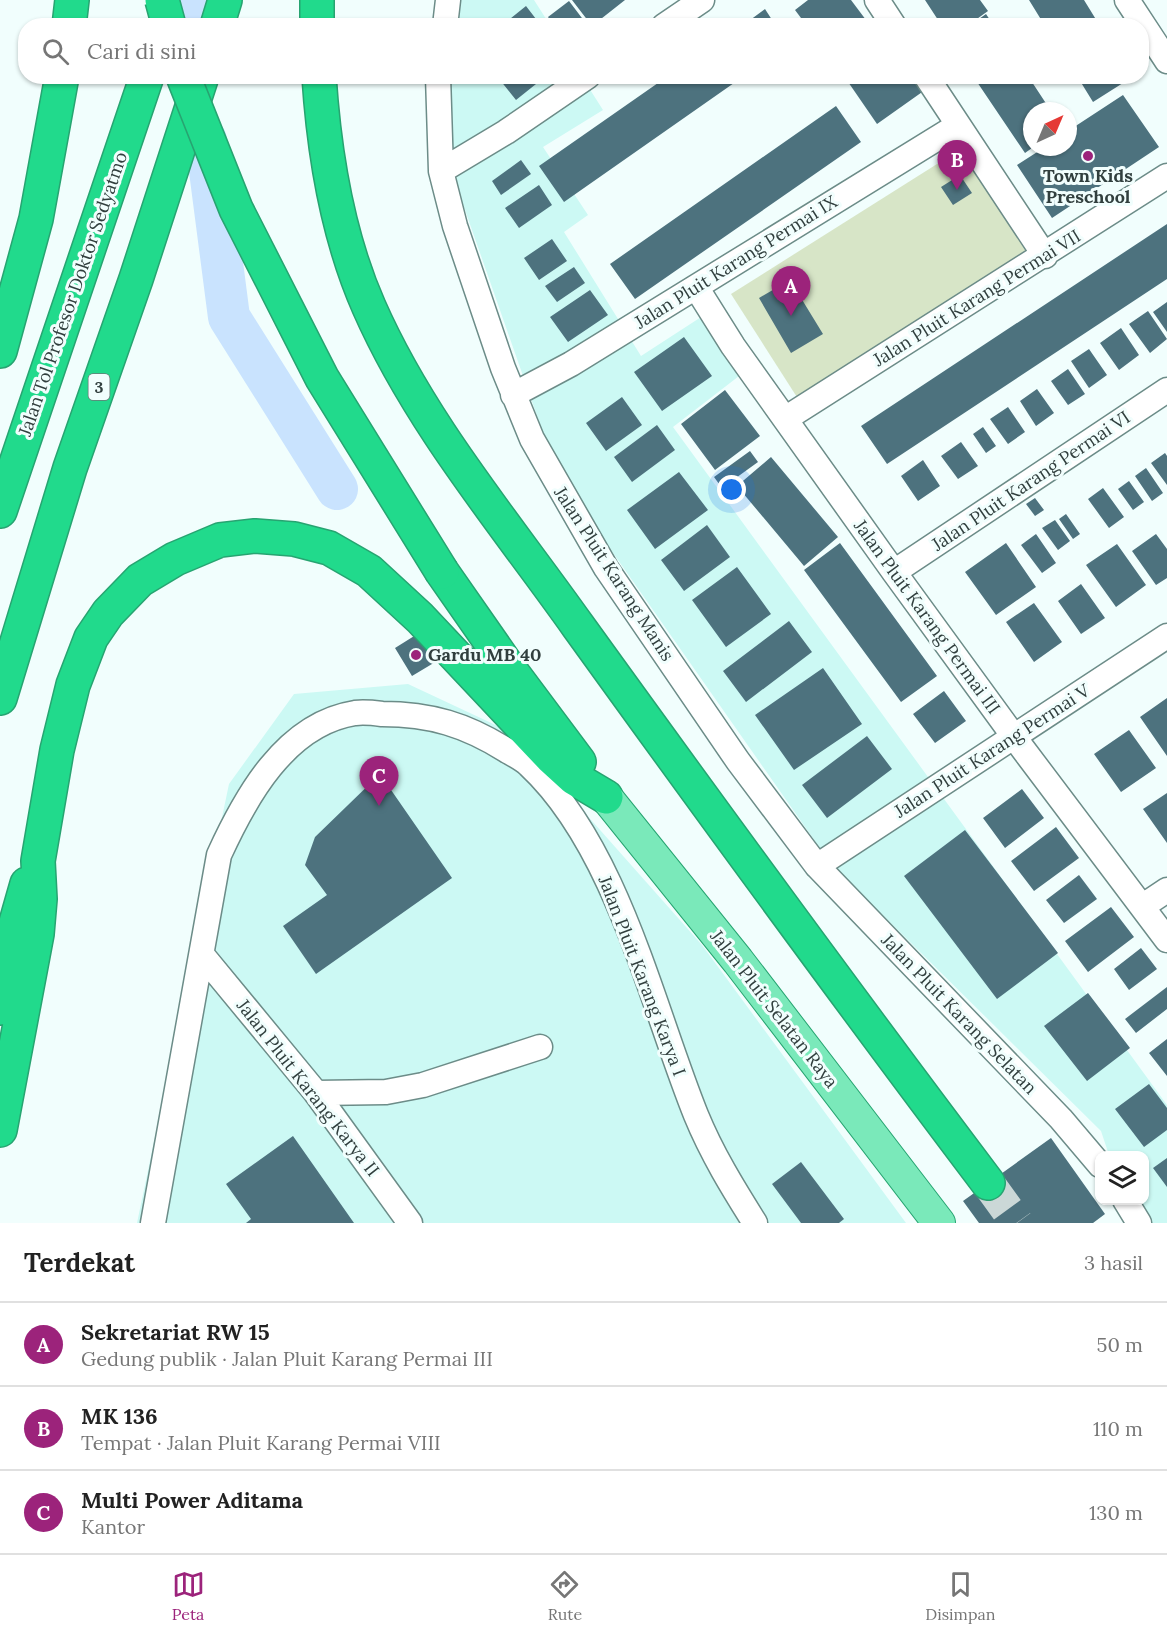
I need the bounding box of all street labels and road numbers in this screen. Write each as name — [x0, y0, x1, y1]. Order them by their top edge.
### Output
street label: Jalan Tol Profesor Doktor Sedyatmo — [13, 149, 132, 440]
street label: Jalan Pluit Karang Permai IX — [629, 190, 841, 334]
street label: Jalan Pluit Karang Permai VII — [868, 224, 1085, 372]
road number: 3 — [88, 374, 110, 400]
street label: Jalan Pluit Karang Permai VI — [926, 405, 1134, 556]
street label: Jalan Pluit Karang Manis — [549, 481, 679, 665]
street label: Jalan Pluit Karang Permai III — [849, 514, 1006, 718]
street label: Jalan Pluit Karang Permai V — [889, 678, 1095, 823]
street label: Jalan Pluit Karang Karya I — [593, 872, 691, 1079]
street label: Jalan Pluit Selatan Raya — [705, 924, 843, 1092]
street label: Jalan Pluit Karang Selatan — [876, 928, 1042, 1099]
street label: Jalan Pluit Karang Karya II — [231, 994, 385, 1181]

